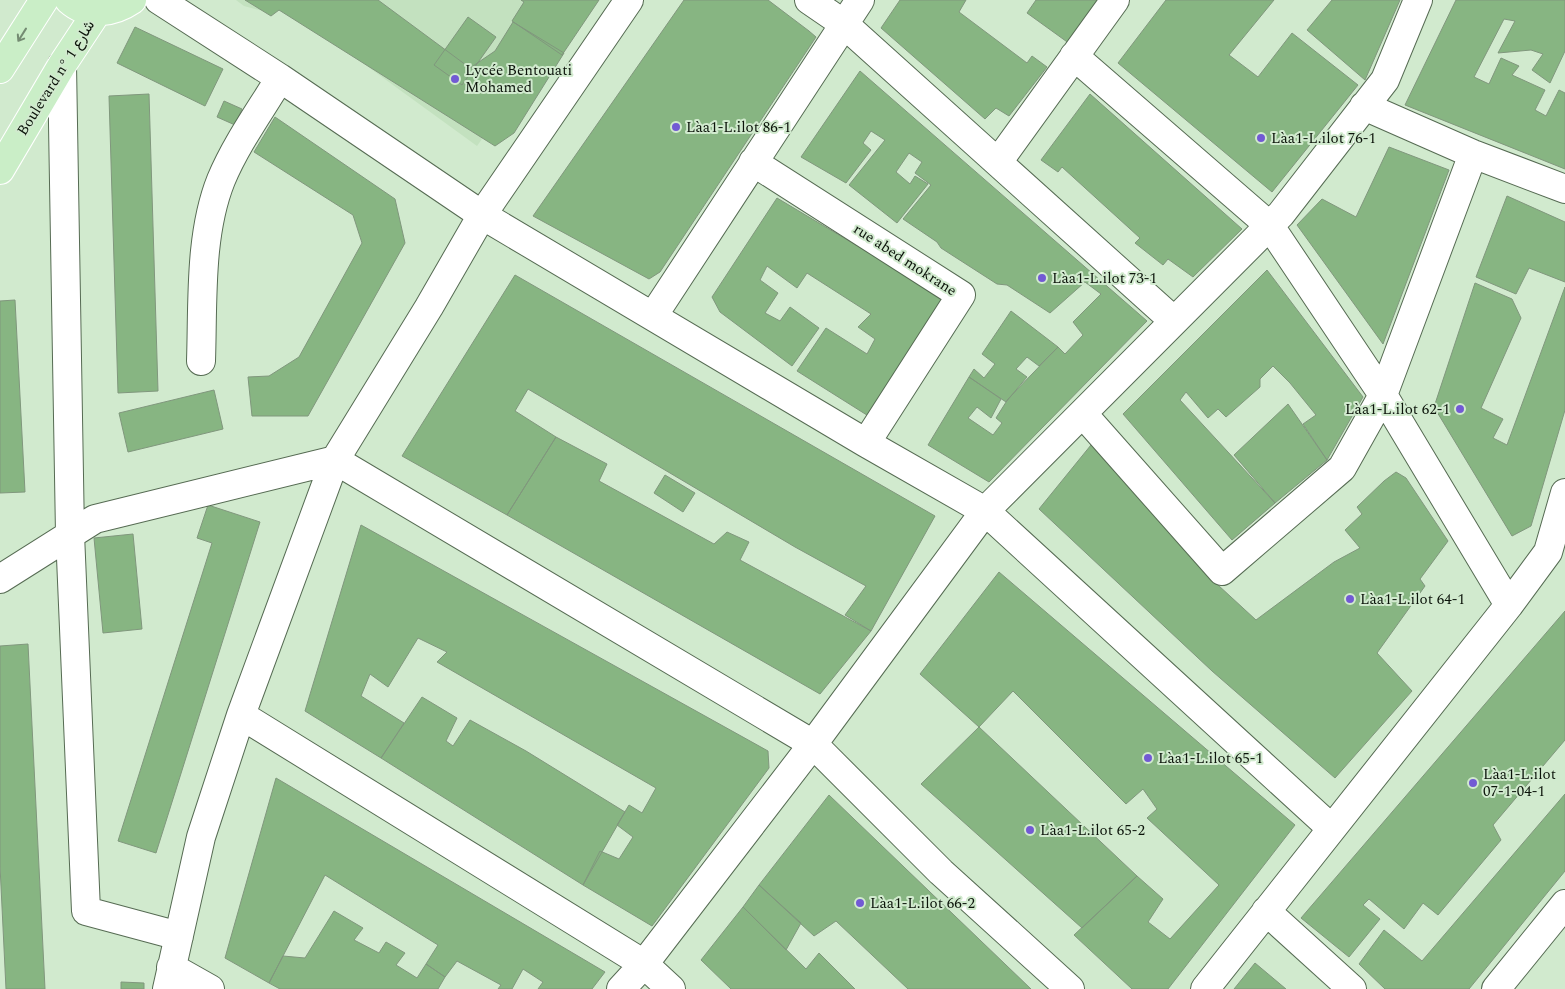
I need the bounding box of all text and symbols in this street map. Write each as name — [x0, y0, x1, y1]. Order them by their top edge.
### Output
street label: Boulevard n° شارع 1 — [11, 16, 101, 140]
one-way arrow — [17, 27, 27, 41]
place label: Lycée Bentouati Mohamed — [465, 59, 572, 99]
marker: Lycée Bentouati Mohamed — [449, 73, 461, 85]
place label: Làa1-L.ilot 86-1 — [686, 116, 791, 139]
marker: Làa1-L.ilot 86-1 — [670, 121, 682, 133]
place label: Làa1-L.ilot 76-1 — [1271, 127, 1376, 150]
marker: Làa1-L.ilot 76-1 — [1255, 132, 1267, 144]
street label: rue abed mokrane — [849, 218, 961, 302]
place label: Làa1-L.ilot 73-1 — [1052, 267, 1157, 290]
marker: Làa1-L.ilot 73-1 — [1036, 272, 1048, 284]
place label: Làa1-L.ilot 62-1 — [1345, 398, 1450, 421]
marker: Làa1-L.ilot 62-1 — [1454, 403, 1466, 415]
place label: Làa1-L.ilot 64-1 — [1360, 588, 1465, 611]
marker: Làa1-L.ilot 64-1 — [1344, 593, 1356, 605]
place label: Làa1-L.ilot 65-1 — [1158, 747, 1263, 770]
marker: Làa1-L.ilot 65-1 — [1142, 752, 1154, 764]
place label: Làa1-L.ilot 07-1-04-1 — [1483, 763, 1556, 803]
marker: Làa1-L.ilot 07-1-04-1 — [1467, 777, 1479, 789]
place label: Làa1-L.ilot 65-2 — [1040, 819, 1145, 842]
marker: Làa1-L.ilot 65-2 — [1024, 824, 1036, 836]
place label: Làa1-L.ilot 66-2 — [870, 892, 975, 915]
marker: Làa1-L.ilot 66-2 — [854, 897, 866, 909]

